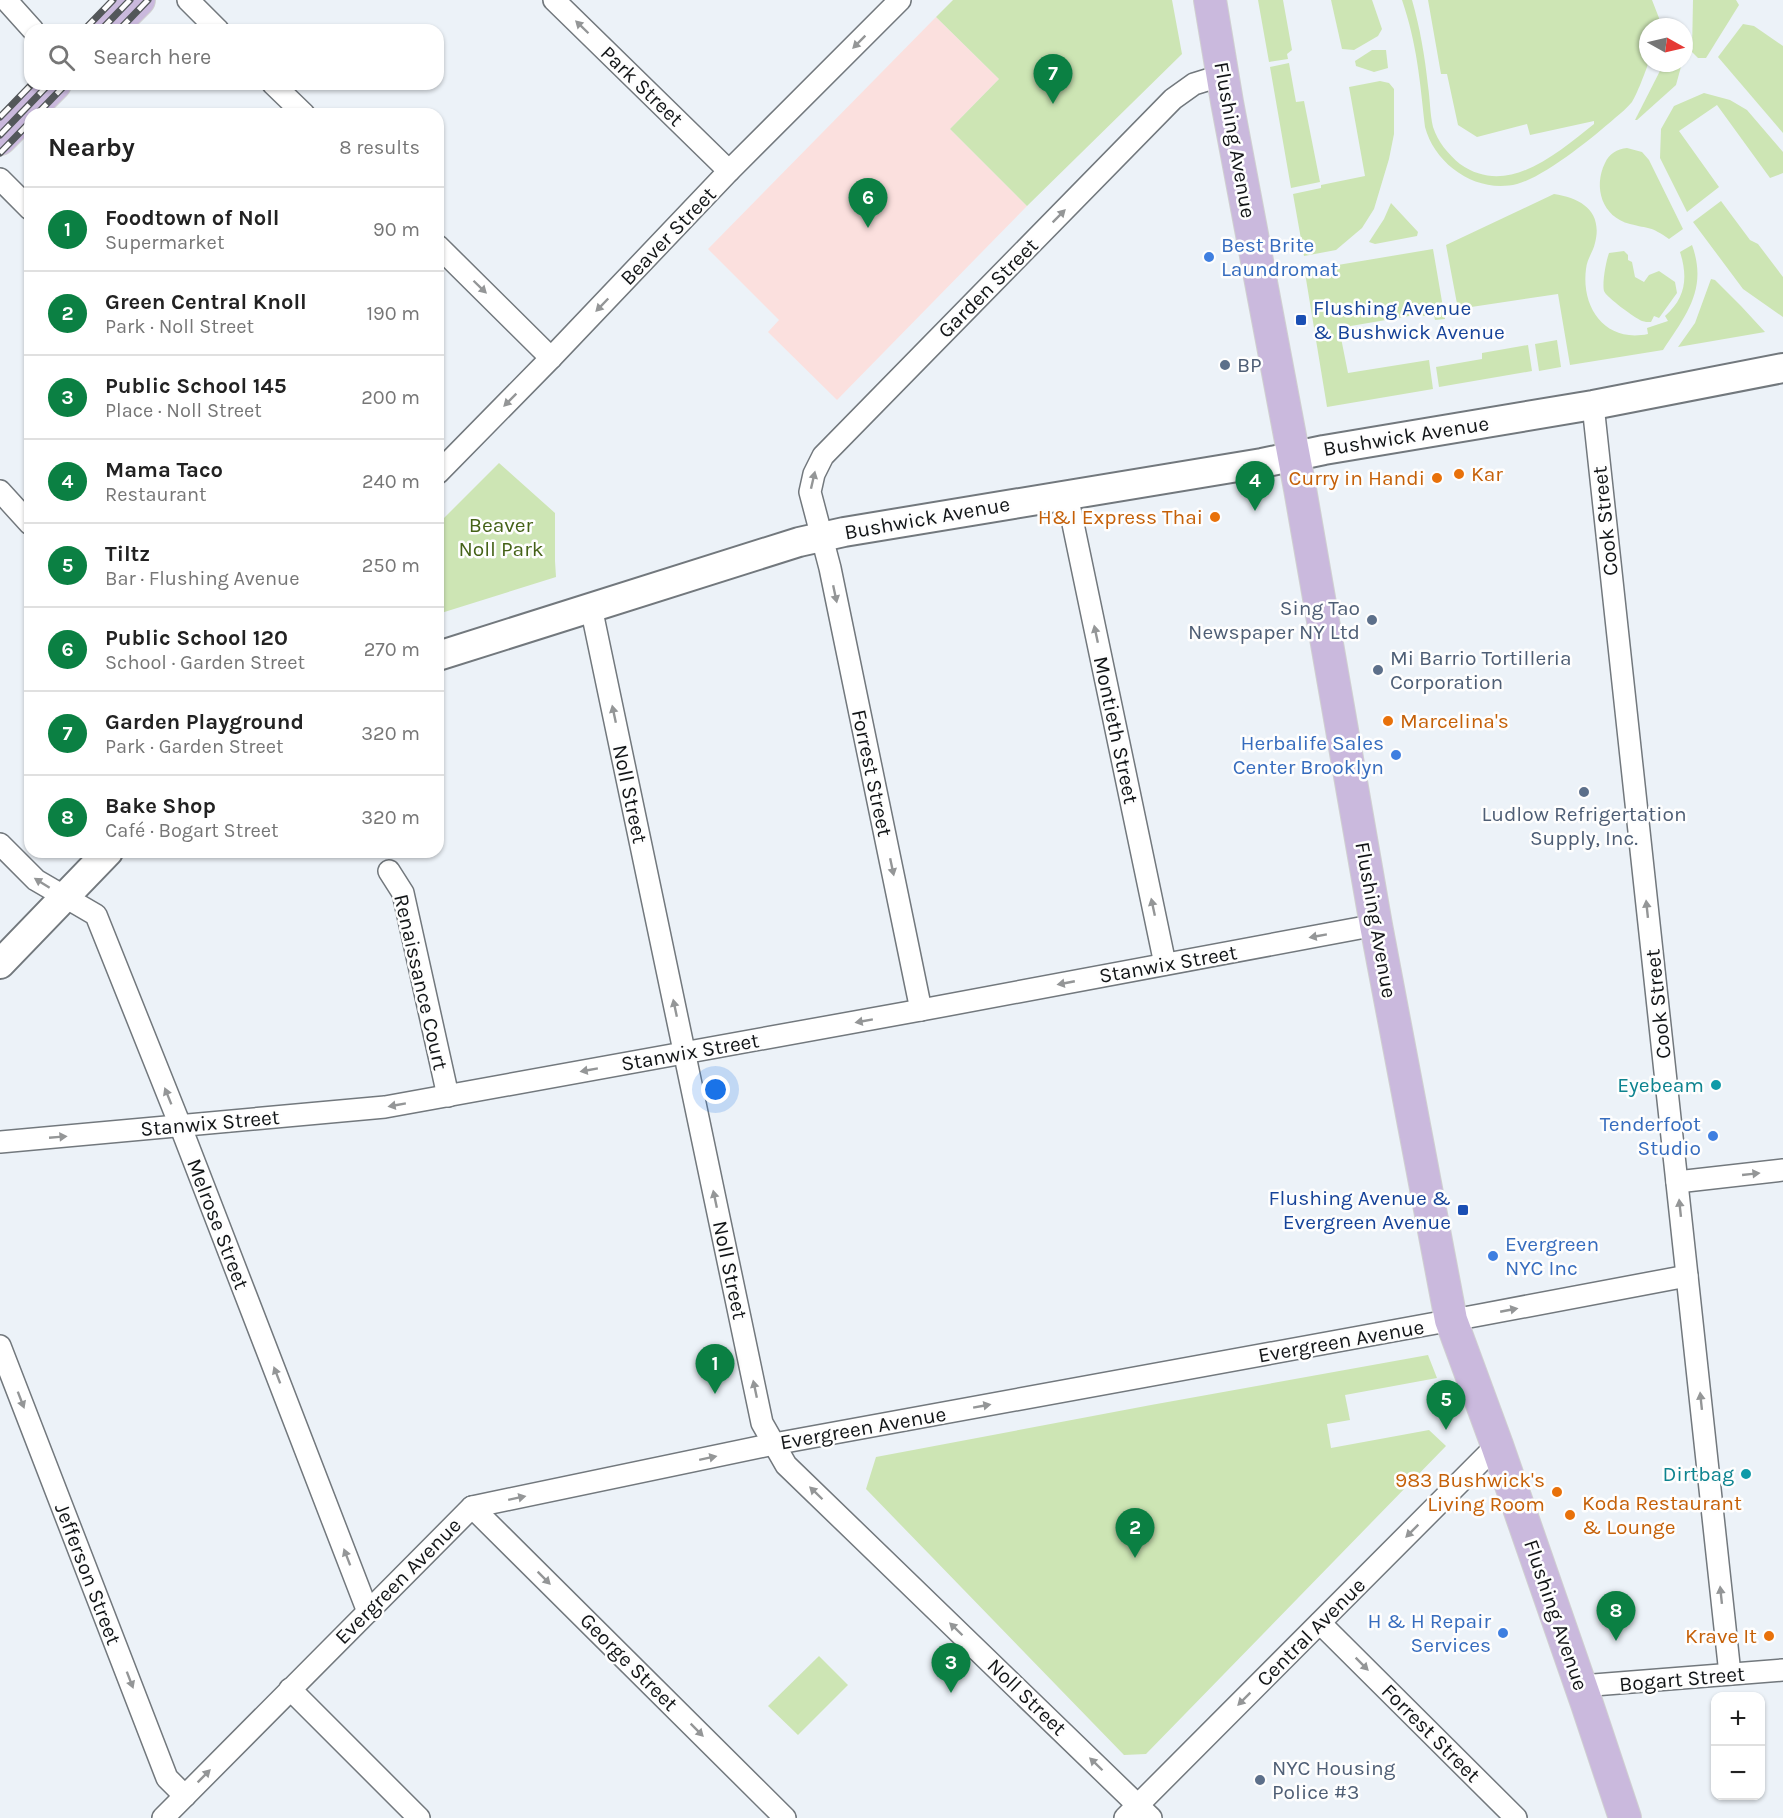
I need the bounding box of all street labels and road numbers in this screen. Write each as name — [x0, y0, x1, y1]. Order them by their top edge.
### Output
street label: Park Street — [596, 41, 688, 131]
street label: Flushing Avenue — [1209, 60, 1261, 220]
street label: Beaver Street — [615, 182, 721, 290]
street label: Garden Street — [933, 233, 1043, 343]
street label: Bushwick Avenue — [1321, 411, 1491, 461]
street label: Cook Street — [1587, 465, 1623, 577]
street label: Bushwick Avenue — [842, 492, 1012, 544]
street label: Montieth Street — [1089, 654, 1143, 806]
street label: Forrest Street — [847, 707, 897, 839]
street label: Noll Street — [608, 742, 652, 846]
street label: Flushing Avenue — [1350, 840, 1402, 1000]
street label: Renaissance Court — [389, 892, 453, 1072]
street label: Stanwix Street — [1097, 940, 1239, 988]
street label: Cook Street — [1640, 948, 1676, 1060]
street label: Stanwix Street — [619, 1028, 761, 1076]
street label: Stanwix Street — [139, 1105, 281, 1141]
street label: Melrose Street — [182, 1155, 254, 1293]
street label: Noll Street — [708, 1218, 752, 1322]
street label: Evergreen Avenue — [1256, 1315, 1426, 1367]
street label: Evergreen Avenue — [778, 1402, 948, 1454]
street label: Jefferson Street — [50, 1500, 126, 1648]
street label: Evergreen Avenue — [330, 1513, 466, 1649]
street label: Flushing Avenue — [1519, 1536, 1593, 1694]
street label: Central Avenue — [1252, 1573, 1370, 1691]
street label: George Street — [575, 1608, 683, 1716]
street label: Noll Street — [983, 1654, 1071, 1741]
street label: Bogart Street — [1618, 1662, 1746, 1696]
street label: Forrest Street — [1377, 1679, 1485, 1787]

